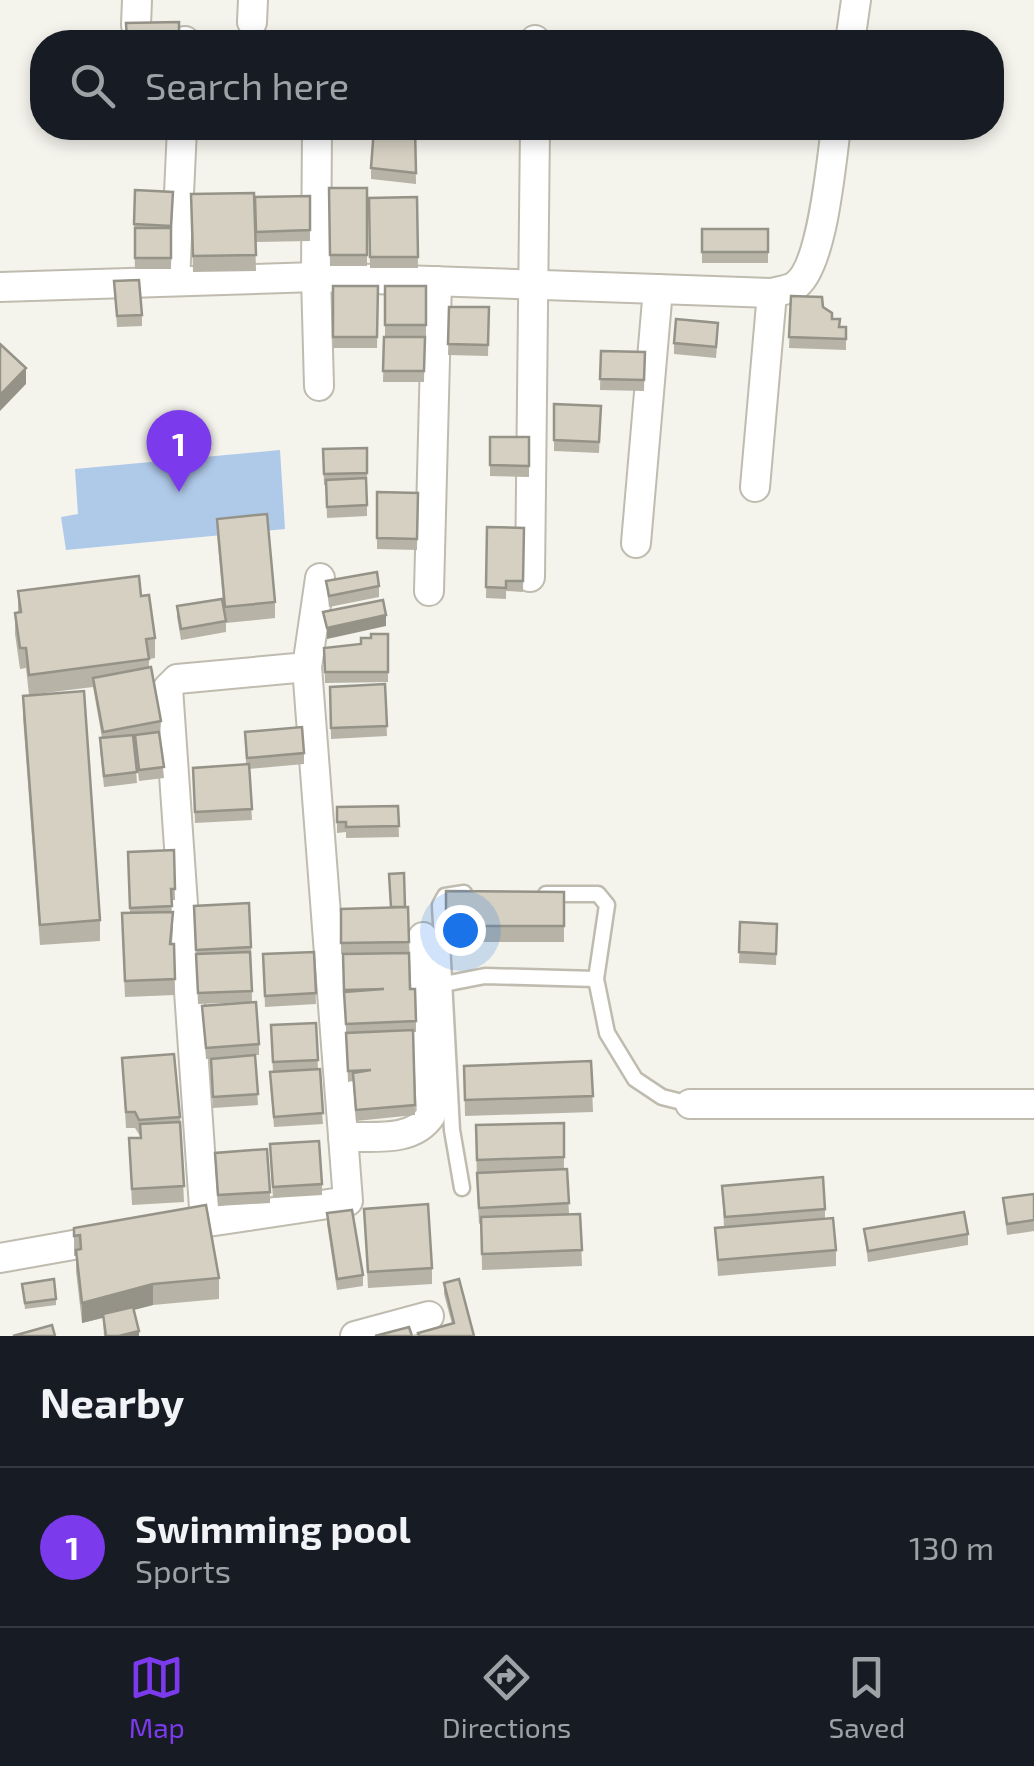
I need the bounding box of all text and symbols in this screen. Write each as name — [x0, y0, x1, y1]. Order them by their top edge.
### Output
search box — [30, 30, 1004, 140]
icon: search — [65, 58, 120, 113]
text: Search here — [145, 62, 349, 108]
pin: 1 — [146, 410, 212, 492]
your location — [435, 905, 486, 956]
text: Nearby — [40, 1376, 184, 1426]
text: Swimming pool — [135, 1505, 411, 1551]
text: 1 — [66, 1528, 79, 1566]
text: 130 m — [909, 1528, 994, 1566]
text: Sports — [135, 1551, 231, 1589]
tab: Map — [129, 1650, 185, 1744]
tab: Directions — [442, 1650, 571, 1744]
tab: Saved — [829, 1650, 905, 1744]

